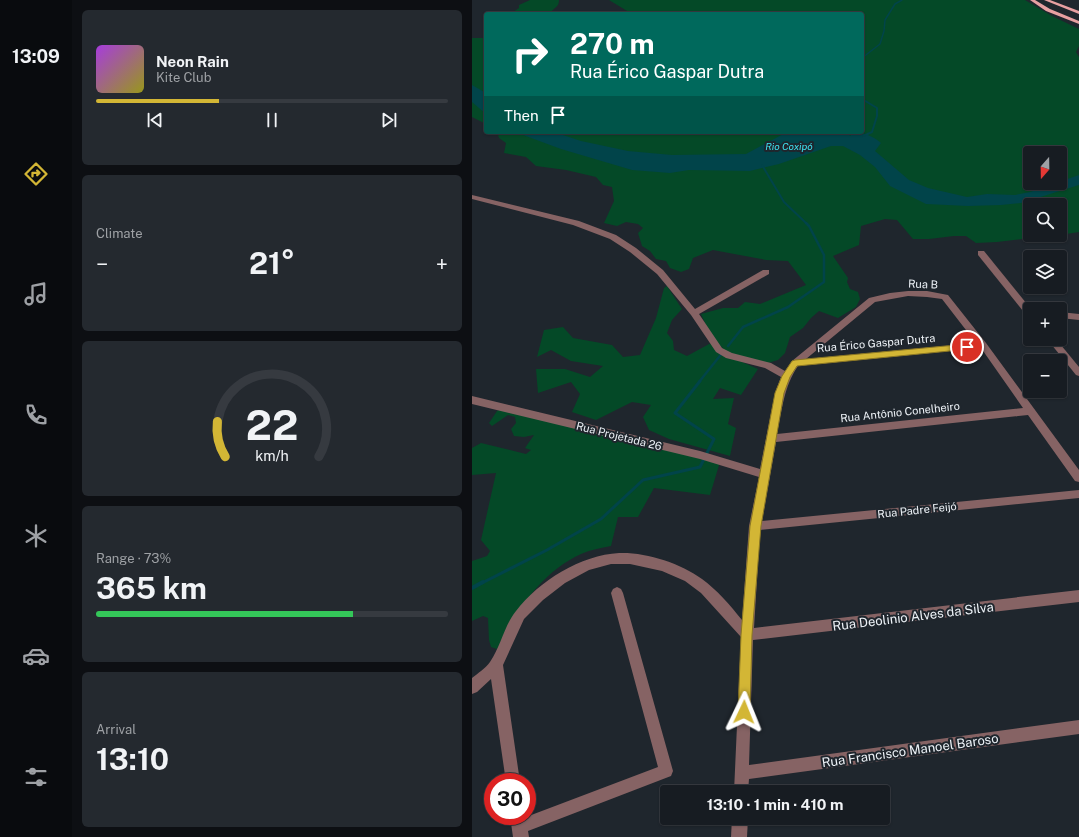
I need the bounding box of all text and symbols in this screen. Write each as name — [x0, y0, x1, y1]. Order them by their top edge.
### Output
text: 270 m — [570, 27, 654, 60]
icon: right — [504, 28, 556, 80]
text: 13:09 — [12, 46, 60, 67]
text: Neon Rain — [156, 53, 229, 70]
text: Rua Érico Gaspar Dutra — [570, 61, 764, 82]
text: Kite Club — [156, 70, 211, 85]
icon: arrive — [547, 104, 569, 126]
text: Then — [504, 107, 539, 124]
icon: previous — [144, 109, 166, 131]
icon: pause — [261, 109, 283, 131]
icon: next — [378, 109, 400, 131]
water label: Rio Coxipó — [765, 140, 813, 152]
north arrow — [1023, 146, 1067, 190]
map controls — [1023, 146, 1067, 398]
icon: directions — [22, 160, 50, 188]
button: search — [1023, 198, 1067, 242]
text: Climate — [96, 226, 143, 241]
text: 21° — [249, 245, 295, 281]
button: layers — [1023, 250, 1067, 294]
text: − — [96, 251, 108, 277]
text: + — [436, 251, 448, 277]
street label: Rua B — [908, 277, 938, 291]
icon: music — [22, 280, 50, 308]
button: + — [1023, 302, 1067, 346]
pin — [950, 330, 984, 364]
street label: Rua Érico Gaspar Dutra — [816, 331, 936, 354]
icon: arrive — [956, 336, 978, 358]
button: − — [1023, 354, 1067, 398]
text: 22 — [246, 399, 298, 448]
street label: Rua Antônio Conelheiro — [840, 400, 960, 424]
icon: phone — [22, 401, 50, 429]
street label: Rua Projetada 26 — [575, 420, 663, 452]
text: km/h — [255, 446, 289, 463]
street label: Rua Padre Feijó — [877, 500, 957, 520]
icon: climate — [22, 522, 50, 550]
text: Range · 73% — [96, 551, 171, 566]
text: 365 km — [96, 570, 207, 606]
street label: Rua Deolinio Alves da Silva — [832, 599, 994, 634]
icon: car — [22, 642, 50, 670]
position arrow — [723, 691, 765, 733]
text: Arrival — [96, 722, 136, 737]
street label: Rua Francisco Manoel Baroso — [821, 731, 999, 770]
text: 13:10 — [96, 741, 169, 777]
icon: filters — [22, 763, 50, 791]
speed limit sign: 30 — [484, 773, 536, 825]
text: 13:10 · 1 min · 410 m — [707, 796, 843, 813]

